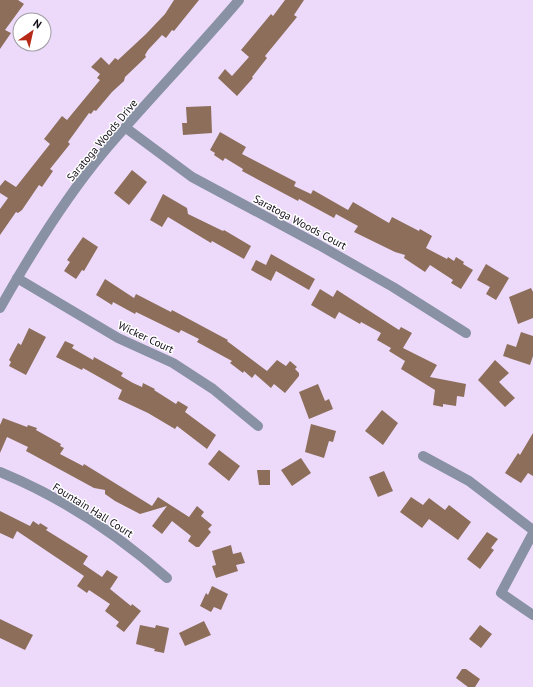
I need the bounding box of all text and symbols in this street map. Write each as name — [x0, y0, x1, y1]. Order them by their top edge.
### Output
north arrow — [12, 12, 52, 52]
text: N — [31, 16, 45, 32]
street label: Saratoga Woods Drive — [64, 96, 141, 184]
street label: Saratoga Woods Court — [251, 192, 349, 253]
street label: Wicker Court — [116, 318, 176, 356]
street label: Fountain Hall Court — [50, 480, 136, 541]

